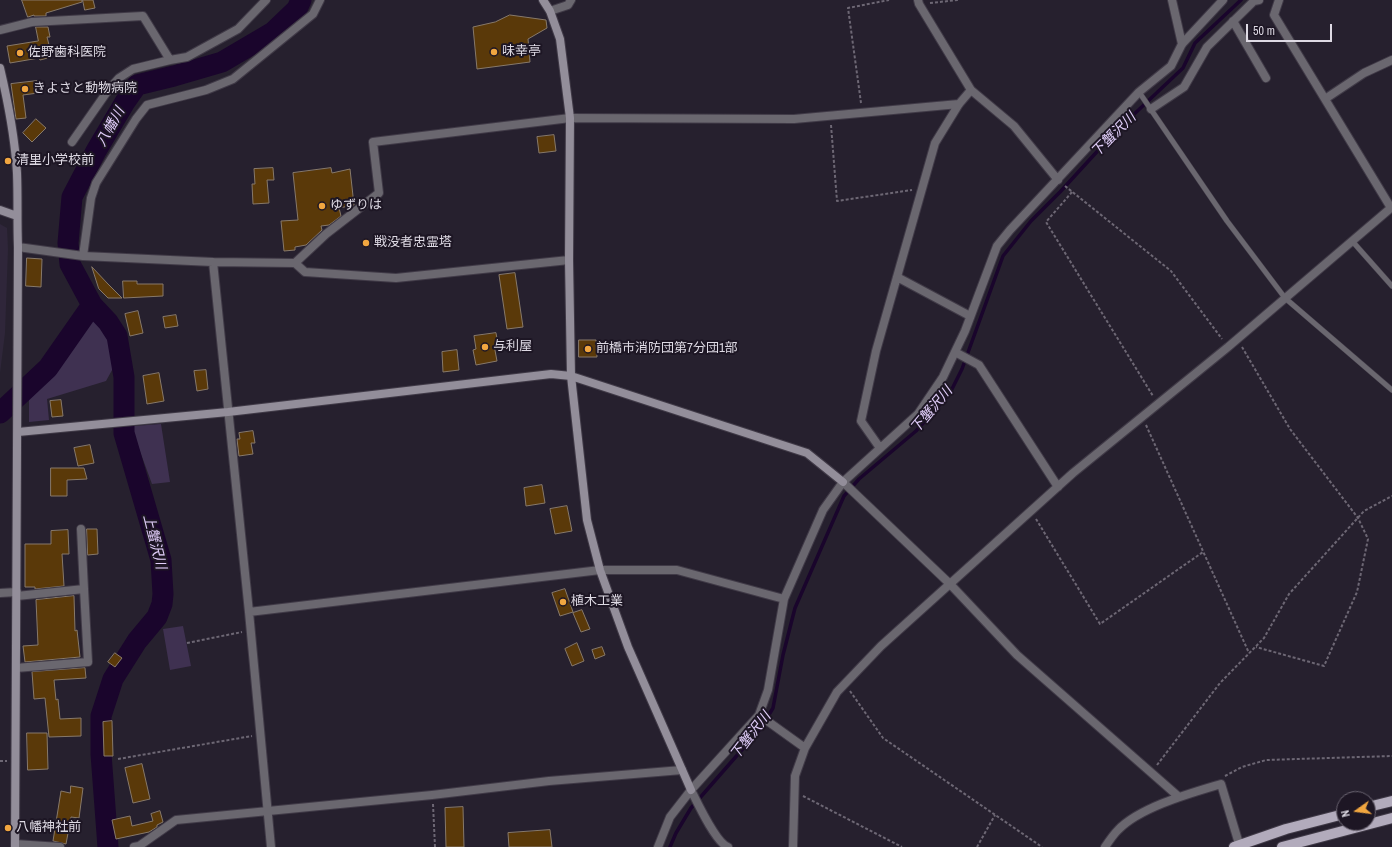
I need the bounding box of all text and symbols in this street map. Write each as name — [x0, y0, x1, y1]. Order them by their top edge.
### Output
scale bar — [1248, 16, 1334, 42]
text: 50 m — [1253, 23, 1275, 39]
place label: 味幸亭 — [502, 44, 541, 60]
place label: 佐野歯科医院 — [28, 45, 106, 61]
marker: 味幸亭 — [489, 47, 499, 57]
marker: 佐野歯科医院 — [15, 48, 25, 58]
place label: きよさと動物病院 — [33, 81, 137, 97]
marker: きよさと動物病院 — [20, 84, 30, 94]
water label: 八幡川 — [93, 105, 129, 149]
water label: 下蟹沢川 — [1088, 109, 1140, 161]
place label: 清里小学校前 — [16, 153, 94, 169]
marker: 清里小学校前 — [3, 156, 13, 166]
place label: ゆずりは — [330, 198, 382, 214]
marker: ゆずりは — [317, 201, 327, 211]
place label: 戦没者忠霊塔 — [374, 235, 452, 251]
marker: 戦没者忠霊塔 — [361, 238, 371, 248]
place label: 与利屋 — [493, 339, 532, 355]
place label: 前橋市消防団第7分団1部 — [596, 341, 738, 357]
marker: 与利屋 — [480, 342, 490, 352]
marker: 前橋市消防団第7分団1部 — [583, 344, 593, 354]
water label: 下蟹沢川 — [908, 383, 956, 437]
water label: 上蟹沢川 — [139, 513, 169, 571]
place label: 植木工業 — [571, 594, 623, 610]
marker: 植木工業 — [558, 597, 568, 607]
water label: 下蟹沢川 — [727, 709, 775, 763]
north arrow — [1336, 791, 1376, 831]
text: N — [1338, 809, 1353, 819]
place label: 八幡神社前 — [16, 820, 81, 836]
marker: 八幡神社前 — [3, 823, 13, 833]

